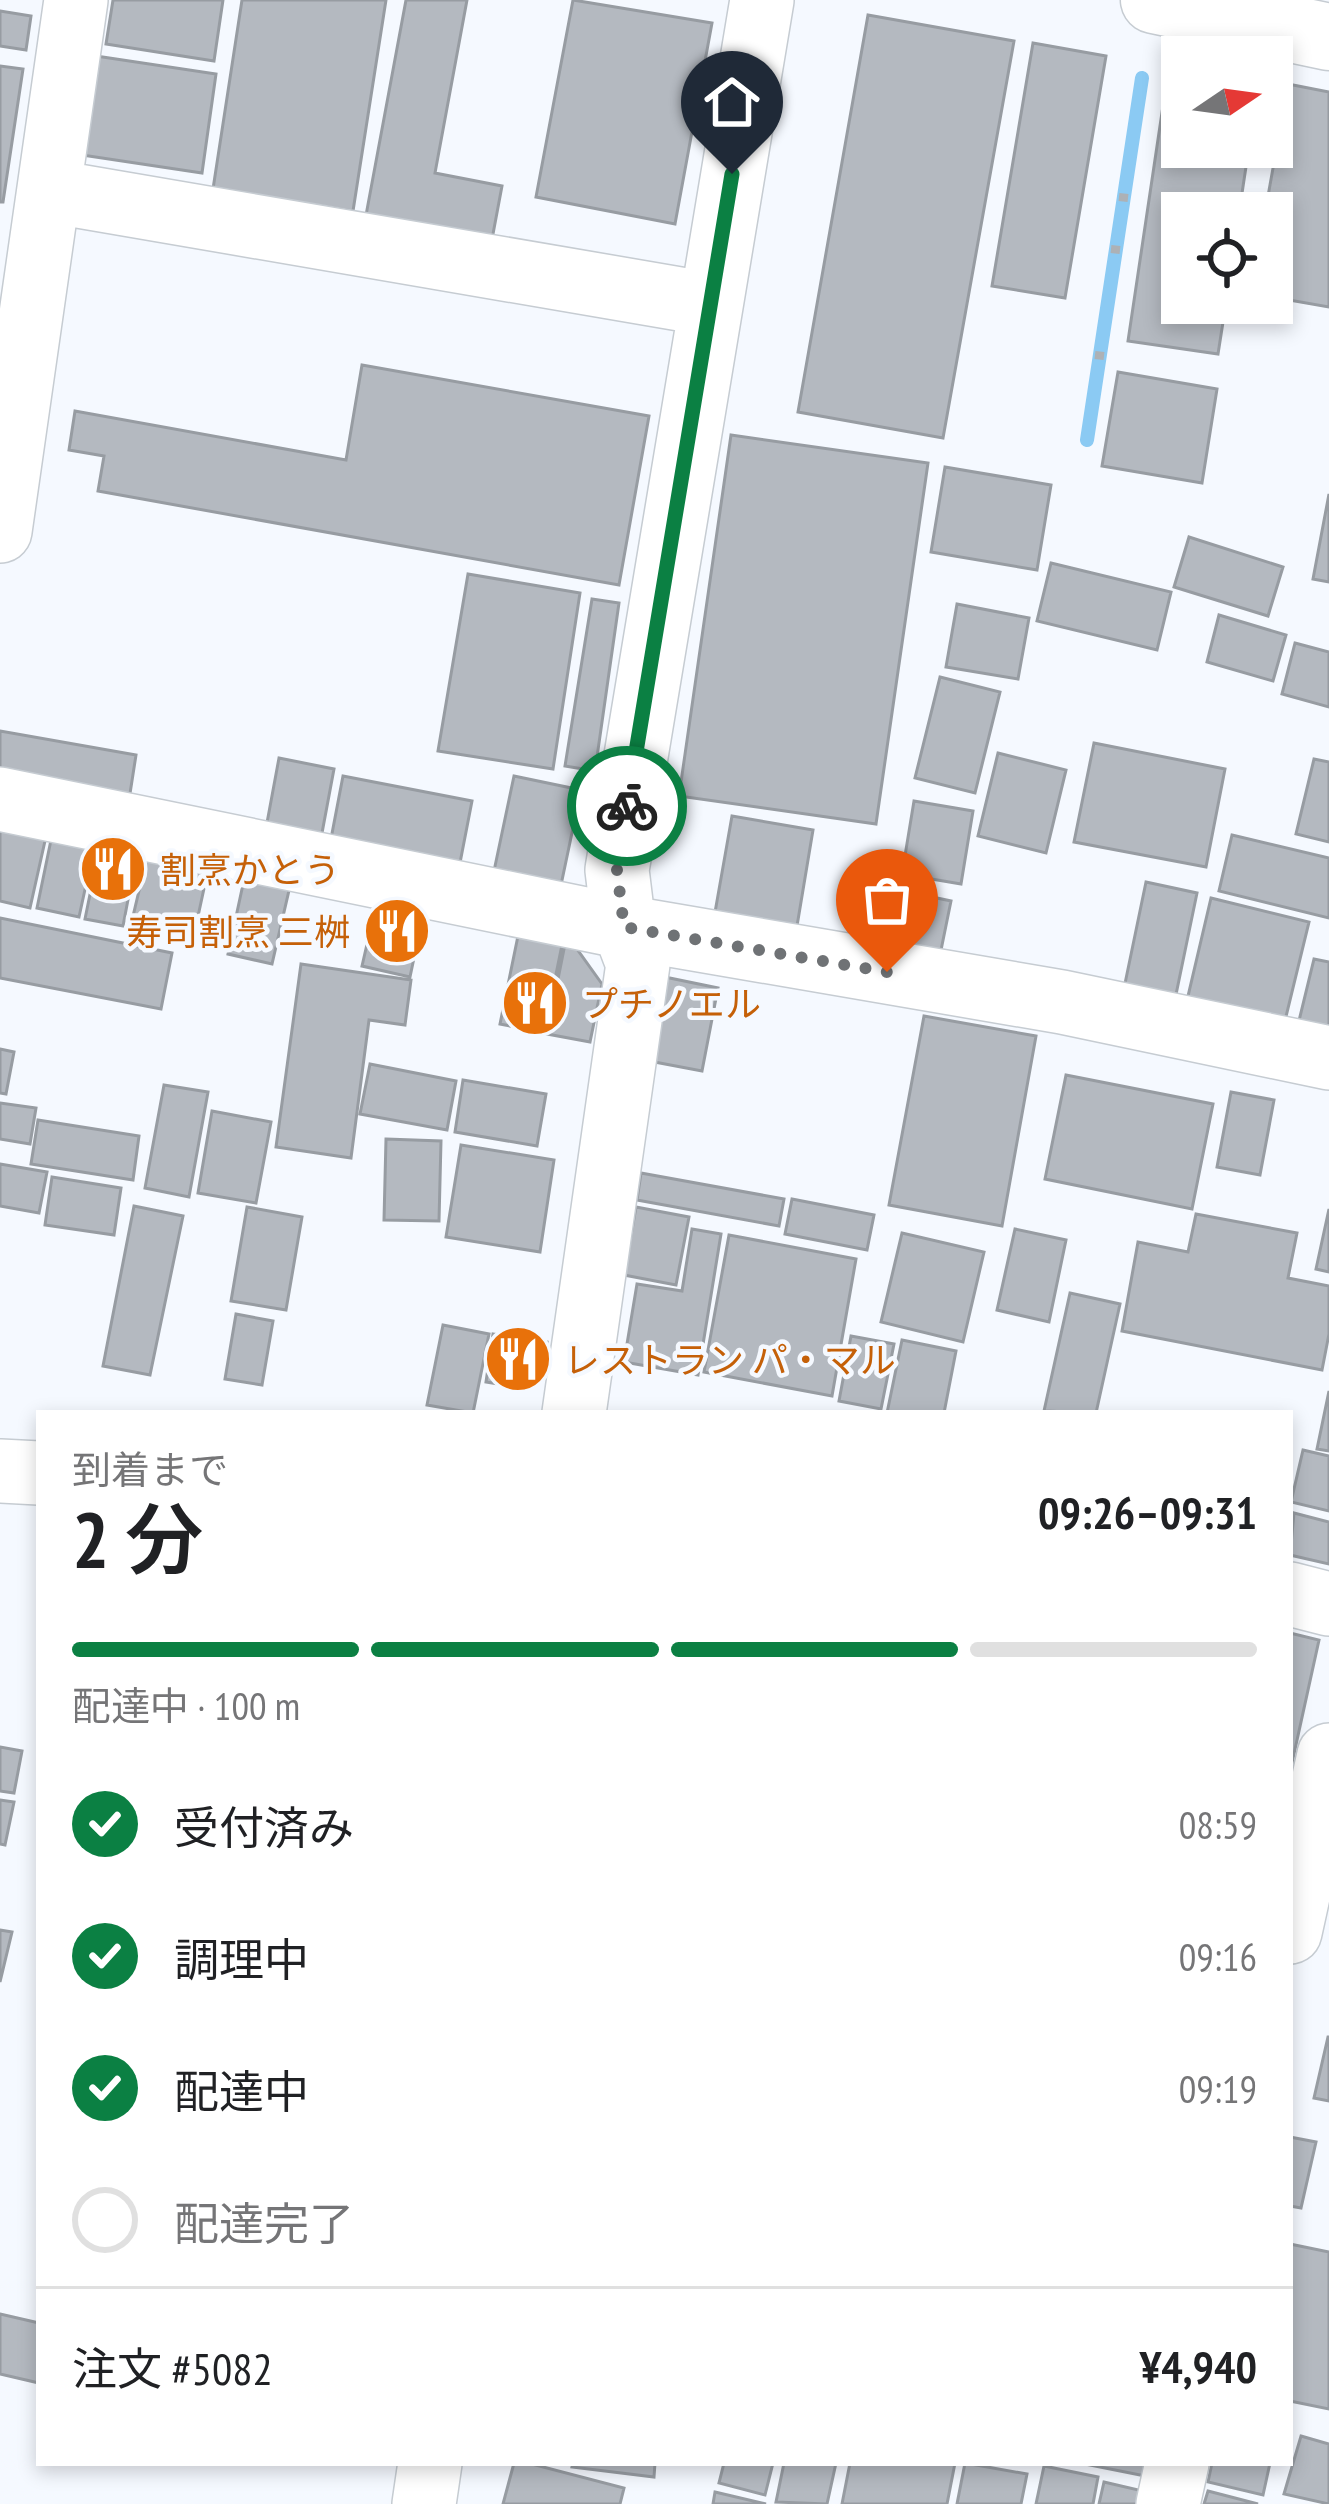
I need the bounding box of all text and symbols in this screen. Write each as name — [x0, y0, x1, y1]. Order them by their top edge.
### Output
north arrow — [1161, 36, 1293, 168]
map controls — [1161, 36, 1293, 324]
pin — [681, 51, 783, 174]
icon: home — [699, 69, 765, 135]
button: locate — [1161, 192, 1293, 324]
courier — [567, 746, 687, 866]
icon: bike — [594, 773, 660, 839]
restaurant icon: 割烹かとう — [78, 834, 148, 904]
place label: 割烹かとう — [160, 846, 340, 893]
pin — [836, 849, 938, 972]
icon: bag — [854, 867, 920, 933]
restaurant icon: 寿司割烹 三桝 — [362, 896, 432, 966]
place label: 寿司割烹 三桝 — [126, 908, 350, 955]
restaurant icon: プチノエル — [500, 968, 570, 1038]
place label: プチノエル — [582, 980, 761, 1027]
restaurant icon: レストラン パ・マル — [483, 1324, 553, 1394]
place label: レストラン パ・マル — [564, 1336, 896, 1383]
text: 到着まで — [72, 1444, 228, 1495]
text: 09:26–09:31 — [1038, 1483, 1257, 1541]
text: 2 分 — [72, 1489, 203, 1590]
text: 配達中 · 100 m — [72, 1680, 300, 1731]
icon: check — [72, 1791, 138, 1857]
text: 受付済み — [174, 1798, 354, 1856]
text: 08:59 — [1179, 1799, 1257, 1850]
icon: check — [72, 1923, 138, 1989]
text: 調理中 — [174, 1930, 309, 1988]
text: 09:16 — [1179, 1931, 1257, 1982]
icon: check — [72, 2055, 138, 2121]
text: 配達中 — [174, 2062, 309, 2120]
text: 09:19 — [1179, 2063, 1257, 2114]
text: 配達完了 — [174, 2194, 354, 2252]
text: ¥4,940 — [1140, 2337, 1257, 2395]
text: 注文 #5082 — [72, 2339, 273, 2397]

